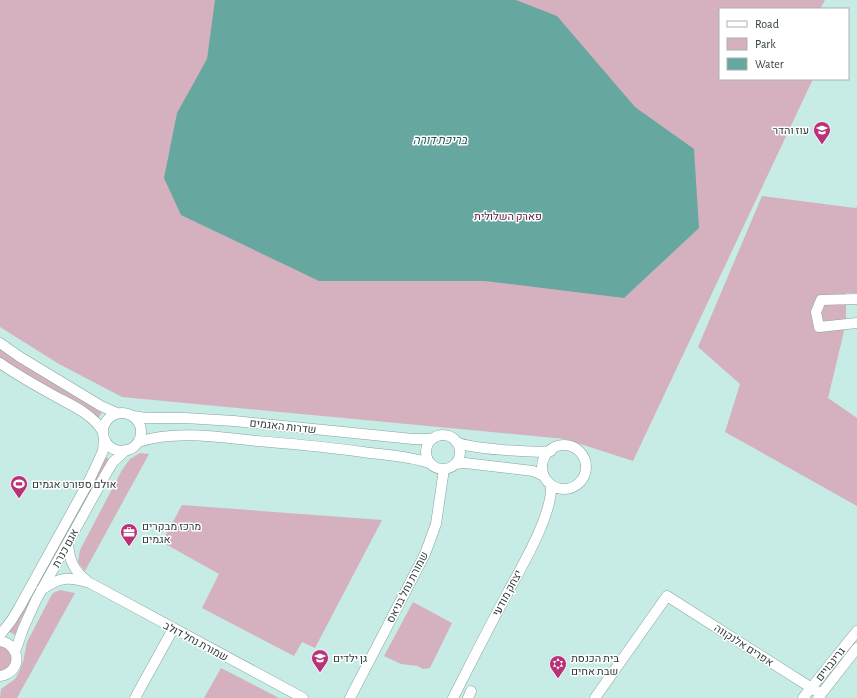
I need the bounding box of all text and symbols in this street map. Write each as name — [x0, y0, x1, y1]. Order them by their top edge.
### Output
legend — [719, 8, 849, 80]
text: Road — [755, 18, 779, 30]
text: Park — [755, 38, 776, 50]
text: Water — [755, 58, 784, 70]
school or university icon: עוז והדר — [812, 120, 832, 145]
place label: עוז והדר — [773, 125, 809, 136]
water label: בריכת דורה — [413, 134, 468, 146]
park label: פארק השלולית — [474, 211, 542, 222]
street label: שדרות האגמים — [249, 418, 317, 435]
sports icon: אולם ספורט אגמים — [9, 474, 29, 499]
place label: אולם ספורט אגמים — [32, 479, 117, 490]
place label: מרכז מבקרים אגמים — [142, 521, 201, 545]
office icon: מרכז מבקרים אגמים — [119, 522, 139, 547]
street label: אגם כנרת — [50, 527, 80, 569]
street label: שמורת נחל בניאס — [385, 550, 430, 625]
street label: יצחק מודעי — [491, 568, 524, 618]
street label: שמורת נחל דולב — [162, 620, 230, 663]
street label: אפרים אלנקווה — [712, 622, 775, 669]
street label: גרינבויים — [814, 645, 847, 683]
school or university icon: גן ילדים — [310, 648, 330, 673]
place label: גן ילדים — [333, 653, 367, 664]
place label: בית הכנסת שבת אחים — [571, 653, 619, 677]
synagogue icon: בית הכנסת שבת אחים — [548, 654, 568, 679]

